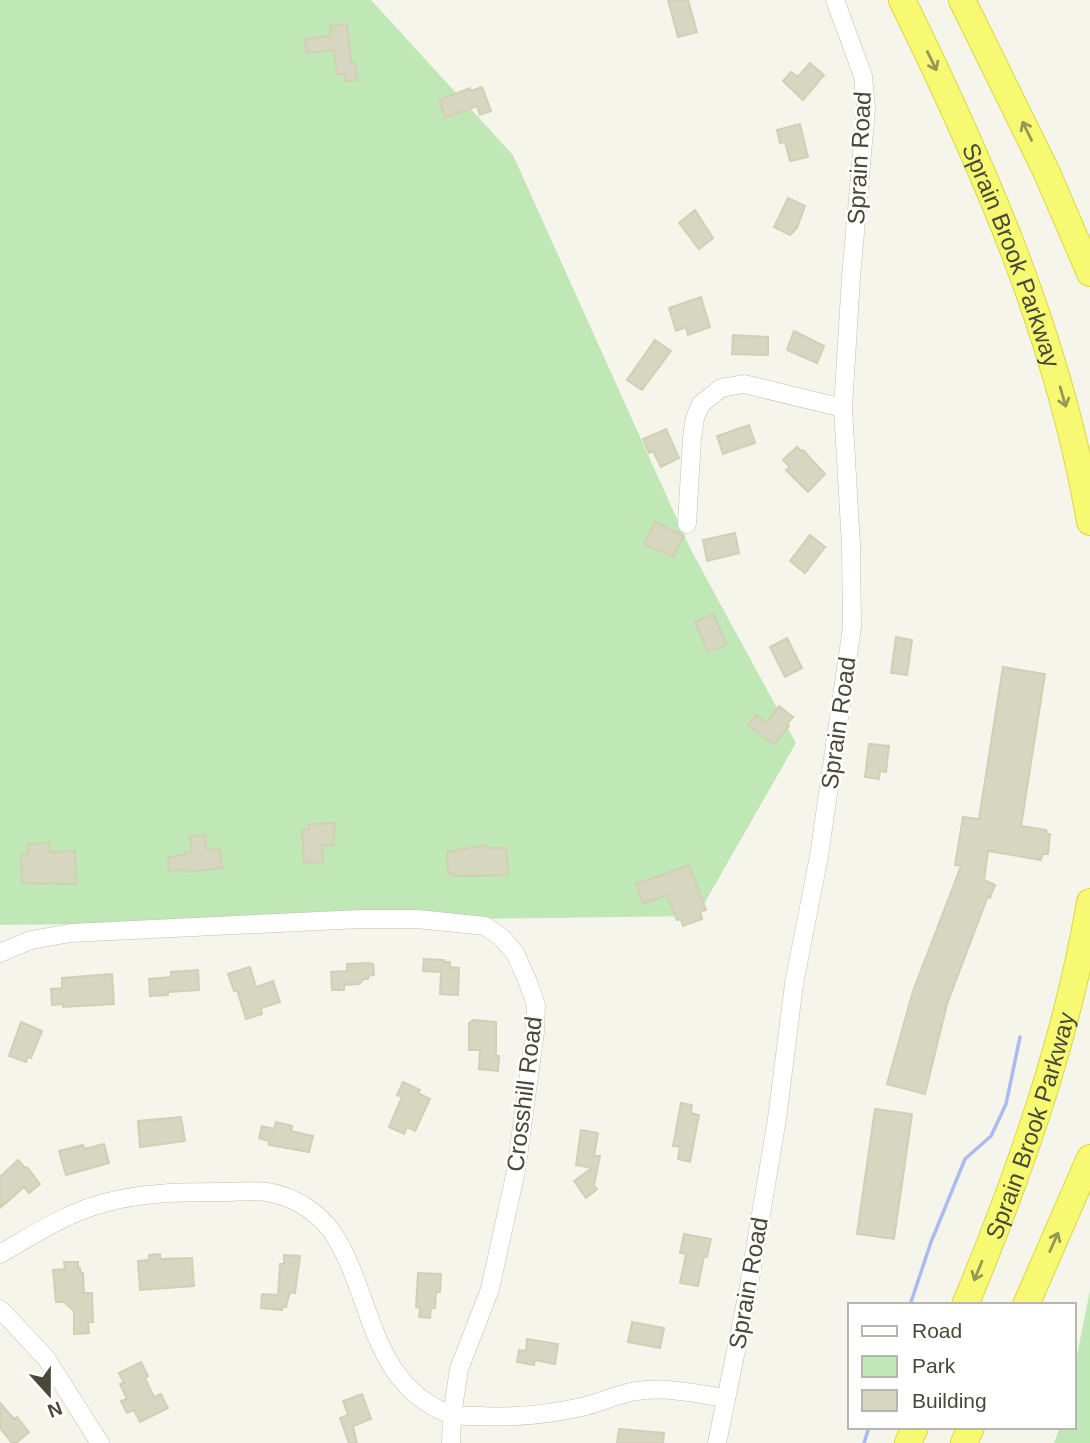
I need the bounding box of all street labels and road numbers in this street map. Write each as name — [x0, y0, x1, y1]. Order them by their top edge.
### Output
street label: Sprain Road — [842, 91, 876, 225]
street label: Sprain Brook Parkway — [957, 139, 1066, 370]
street label: Sprain Road — [815, 655, 861, 791]
street label: Sprain Brook Parkway — [979, 1009, 1079, 1243]
street label: Crosshill Road — [501, 1015, 547, 1173]
street label: Sprain Road — [723, 1215, 773, 1351]

